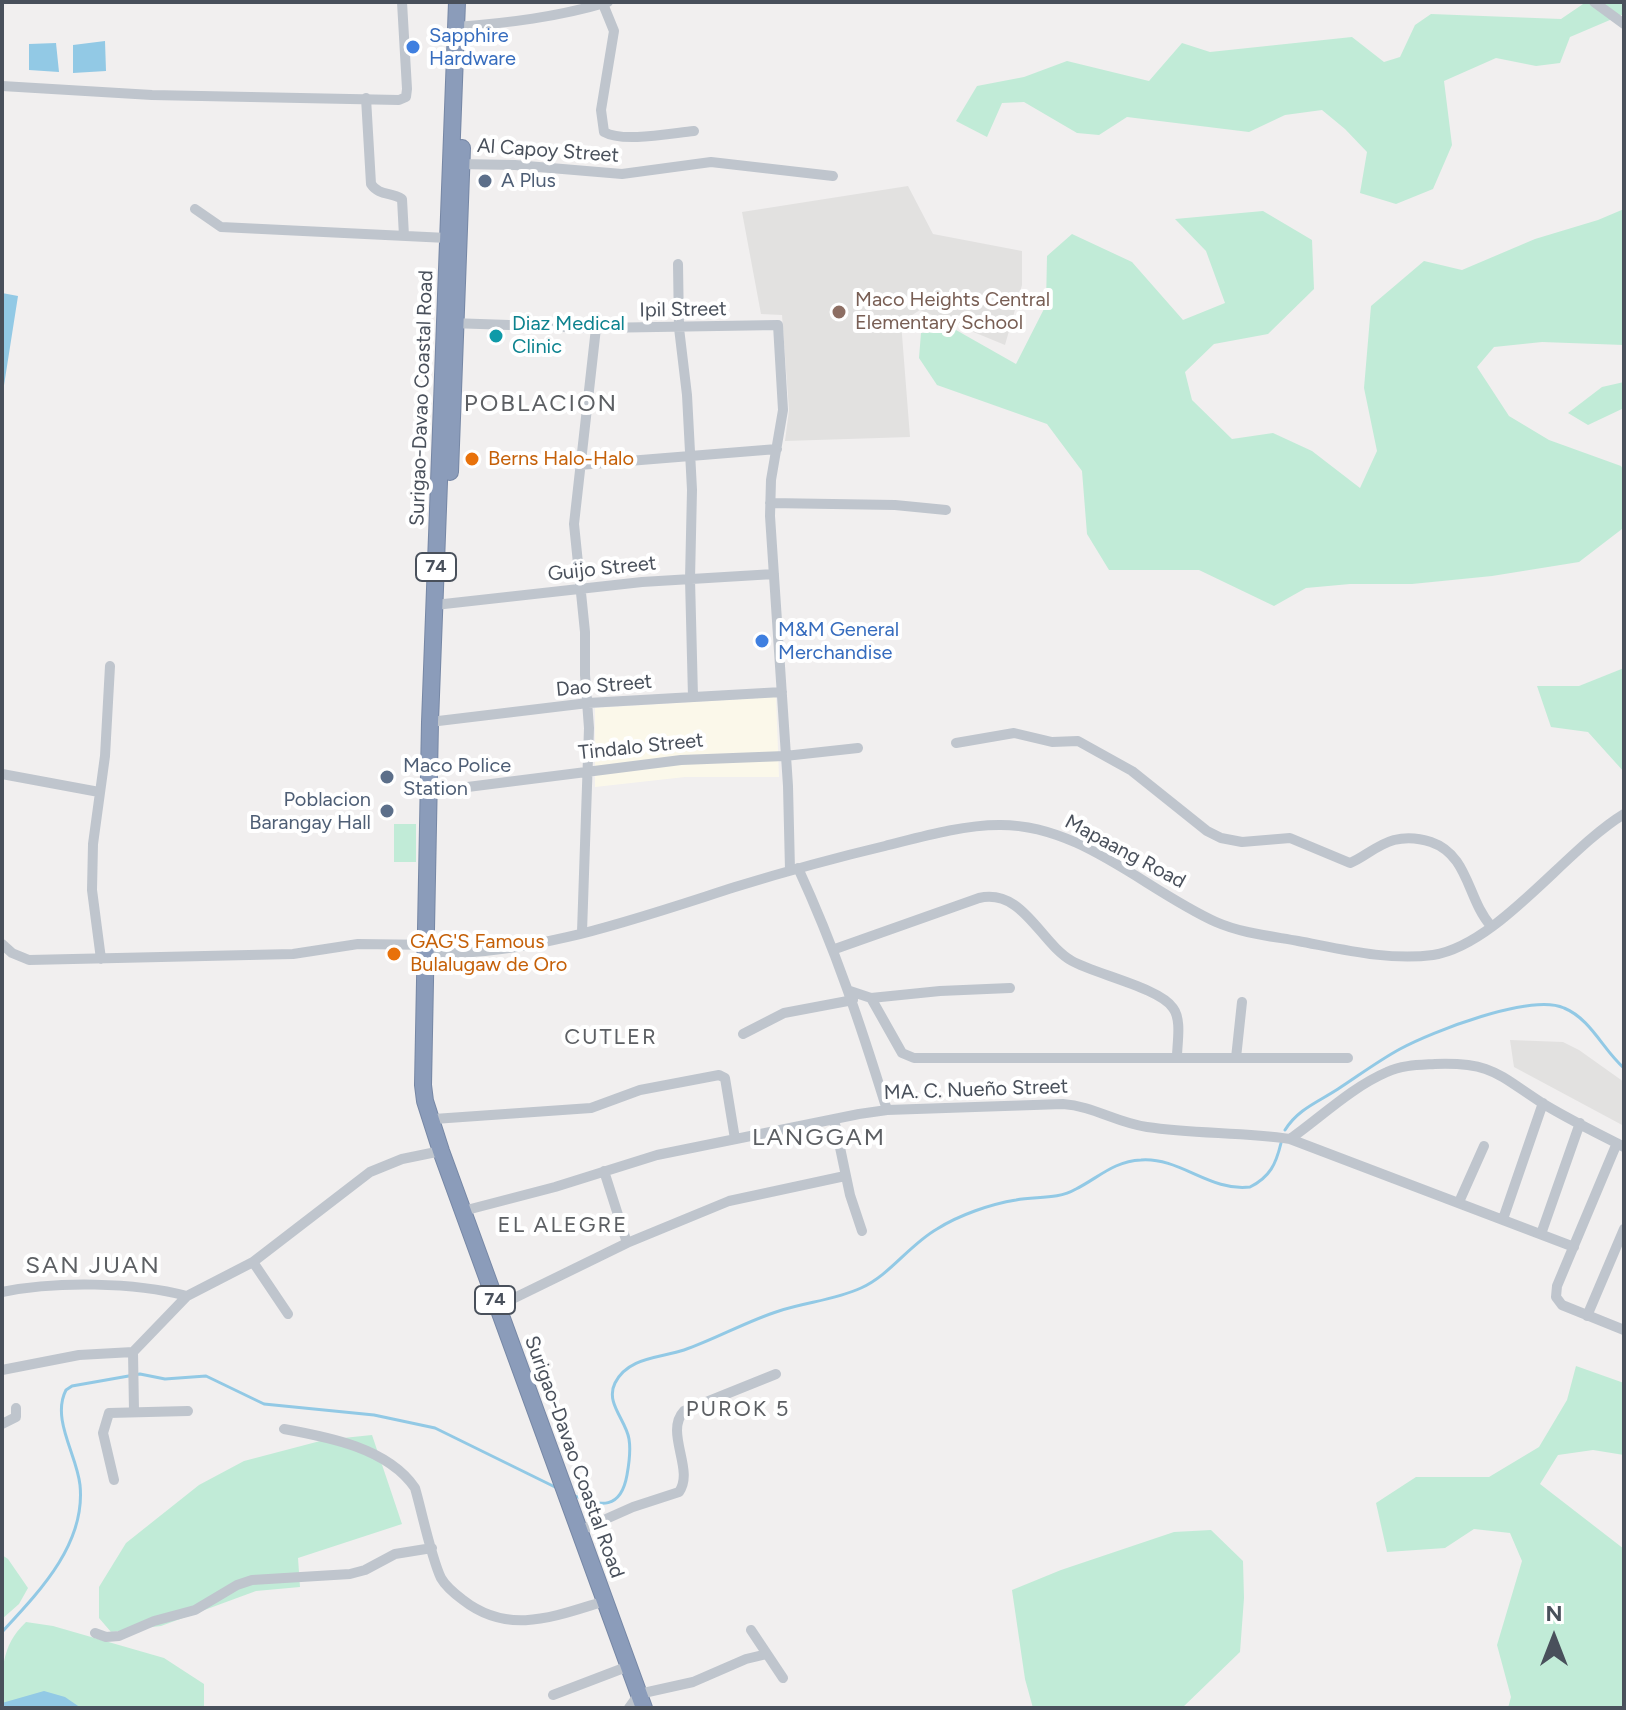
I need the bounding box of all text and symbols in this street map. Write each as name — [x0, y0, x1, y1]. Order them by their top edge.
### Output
place label: Sapphire Hardware — [429, 24, 516, 71]
marker: Sapphire Hardware — [404, 38, 422, 56]
street label: Al Capoy Street — [476, 134, 620, 168]
place label: A Plus — [501, 169, 556, 193]
marker: A Plus — [476, 172, 494, 190]
street label: Surigao-Davao Coastal Road — [406, 270, 438, 526]
place label: Maco Heights Central Elementary School — [855, 288, 1050, 335]
street label: Ipil Street — [639, 297, 727, 323]
marker: Maco Heights Central Elementary School — [830, 303, 848, 321]
place label: Diaz Medical Clinic — [512, 312, 625, 359]
marker: Diaz Medical Clinic — [487, 327, 505, 345]
district label: POBLACION — [464, 390, 618, 418]
place label: Berns Halo-Halo — [488, 447, 634, 471]
marker: Berns Halo-Halo — [463, 450, 481, 468]
street label: Guijo Street — [547, 551, 657, 587]
road number: 74 — [416, 553, 456, 581]
place label: M&M General Merchandise — [778, 618, 899, 665]
marker: M&M General Merchandise — [753, 632, 771, 650]
street label: Dao Street — [555, 670, 653, 702]
street label: Tindalo Street — [577, 728, 705, 766]
place label: Maco Police Station — [403, 754, 511, 801]
marker: Maco Police Station — [378, 768, 396, 786]
place label: Poblacion Barangay Hall — [249, 788, 371, 835]
marker: Poblacion Barangay Hall — [378, 802, 396, 820]
street label: Mapaang Road — [1061, 810, 1189, 894]
place label: GAG'S Famous Bulalugaw de Oro — [410, 930, 567, 977]
marker: GAG'S Famous Bulalugaw de Oro — [385, 945, 403, 963]
district label: CUTLER — [564, 1025, 658, 1051]
street label: MA. C. Nueño Street — [883, 1075, 1069, 1105]
district label: LANGGAM — [752, 1124, 886, 1152]
district label: EL ALEGRE — [498, 1213, 628, 1239]
district label: SAN JUAN — [25, 1252, 161, 1280]
road number: 74 — [475, 1286, 515, 1314]
street label: Surigao-Davao Coastal Road — [519, 1333, 629, 1581]
district label: PUROK 5 — [686, 1397, 790, 1423]
north arrow — [1514, 1598, 1594, 1678]
text: N — [1545, 1600, 1563, 1627]

